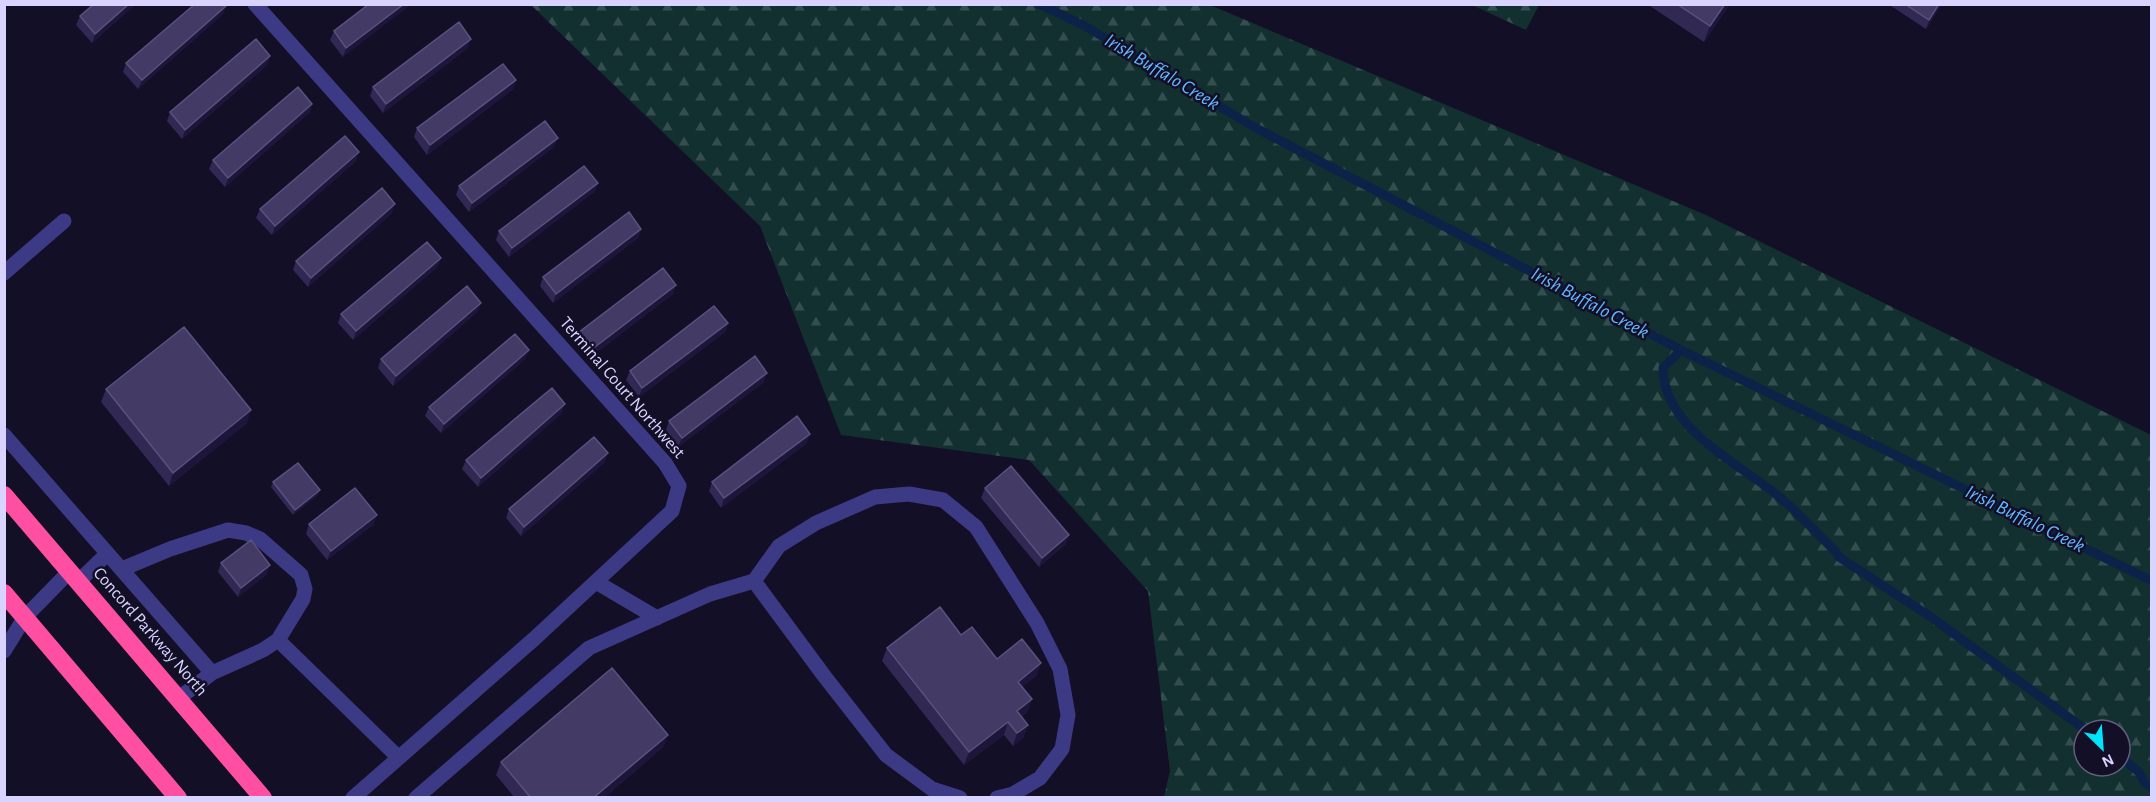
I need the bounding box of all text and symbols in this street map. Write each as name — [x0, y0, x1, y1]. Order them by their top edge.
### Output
water label: Irish Buffalo Creek — [1101, 30, 1223, 114]
water label: Irish Buffalo Creek — [1528, 264, 1652, 342]
street label: Terminal Court Northwest — [556, 314, 688, 462]
water label: Irish Buffalo Creek — [1962, 482, 2088, 556]
street label: Concord Parkway North — [89, 564, 211, 700]
north arrow — [2072, 718, 2132, 778]
text: N — [2099, 751, 2116, 770]

